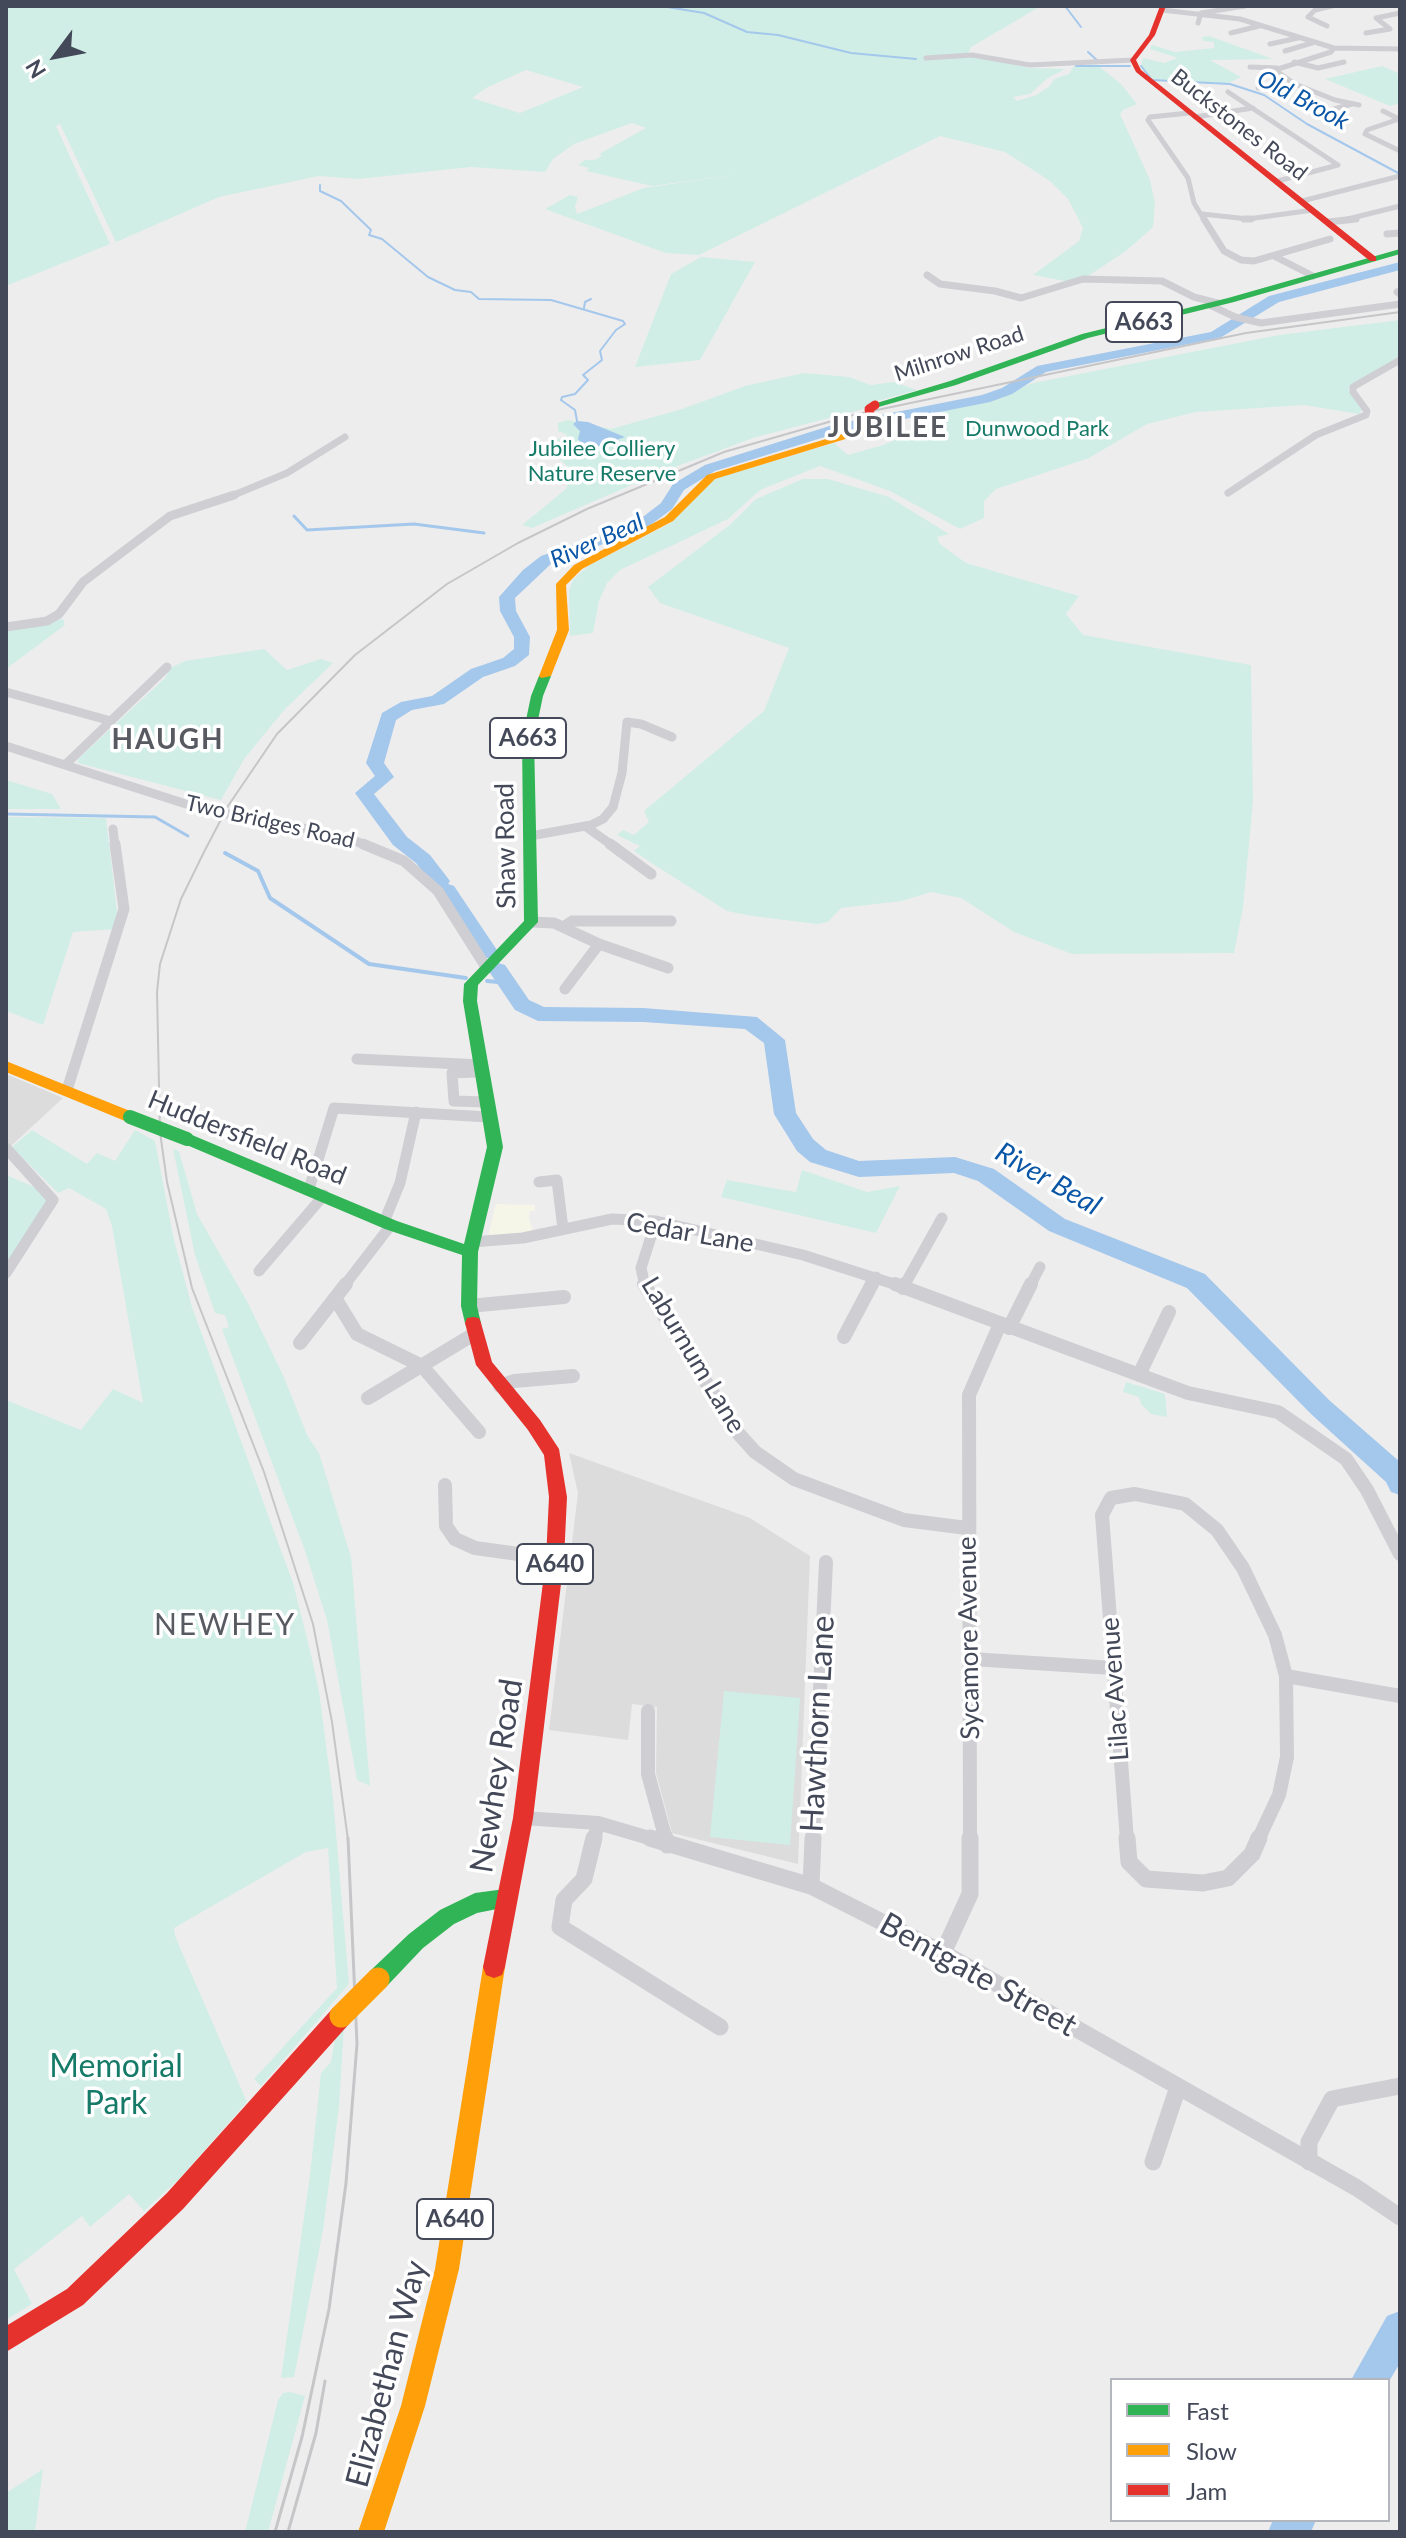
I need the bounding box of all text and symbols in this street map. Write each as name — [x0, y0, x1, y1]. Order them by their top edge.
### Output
north arrow — [16, 16, 96, 96]
text: N — [19, 55, 51, 83]
street label: Buckstones Road — [1166, 64, 1312, 186]
water label: Old Brook — [1252, 64, 1354, 136]
road number: A663 — [1106, 302, 1182, 342]
street label: Milnrow Road — [891, 321, 1027, 387]
district label: JUBILEE — [828, 411, 948, 445]
park label: Dunwood Park — [965, 416, 1109, 442]
park label: Jubilee Colliery Nature Reserve — [528, 436, 676, 488]
water label: River Beal — [546, 508, 648, 574]
road number: A663 — [490, 718, 566, 758]
district label: HAUGH — [111, 723, 225, 757]
street label: Shaw Road — [489, 783, 523, 909]
street label: Two Bridges Road — [183, 790, 357, 854]
street label: Huddersfield Road — [143, 1084, 351, 1192]
water label: River Beal — [989, 1135, 1107, 1223]
street label: Cedar Lane — [624, 1206, 756, 1260]
street label: Laburnum Lane — [634, 1271, 752, 1439]
street label: Sycamore Avenue — [952, 1536, 986, 1740]
road number: A640 — [517, 1544, 593, 1584]
district label: NEWHEY — [154, 1607, 296, 1643]
street label: Hawthorn Lane — [793, 1615, 843, 1833]
street label: Lilac Avenue — [1094, 1616, 1136, 1762]
street label: Newhey Road — [463, 1676, 531, 1876]
street label: Bentgate Street — [873, 1905, 1083, 2045]
park label: Memorial Park — [49, 2048, 183, 2123]
road number: A640 — [417, 2199, 493, 2239]
street label: Elizabethan Way — [338, 2256, 436, 2492]
legend — [1110, 2378, 1390, 2522]
text: Fast — [1186, 2396, 1229, 2425]
text: Slow — [1186, 2436, 1237, 2465]
text: Jam — [1186, 2476, 1227, 2505]

